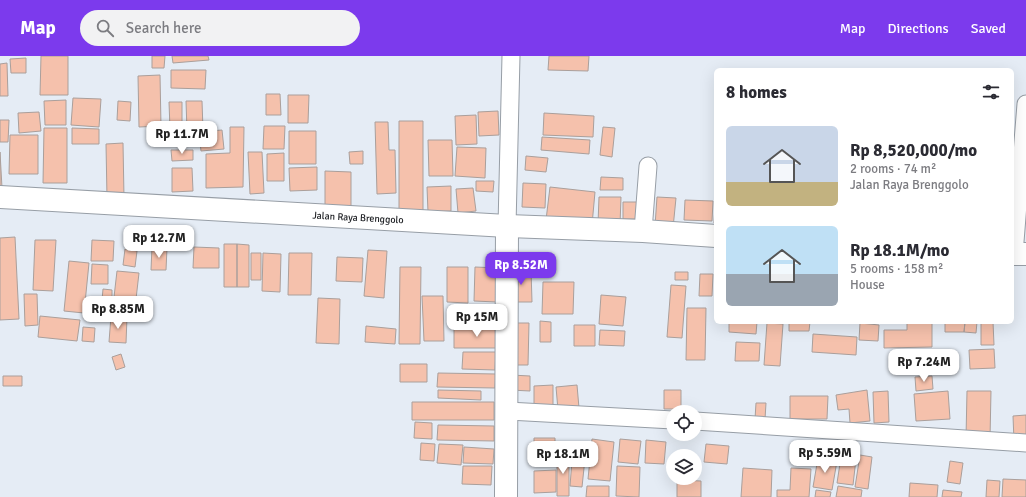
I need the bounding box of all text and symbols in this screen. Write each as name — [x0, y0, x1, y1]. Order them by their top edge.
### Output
search box — [80, 10, 360, 46]
text: Map — [20, 16, 56, 40]
icon: search — [94, 17, 116, 39]
text: Search here — [126, 19, 201, 37]
text: Map — [840, 20, 866, 37]
text: Directions — [888, 20, 949, 37]
text: Saved — [971, 20, 1006, 37]
icon: filters — [980, 81, 1002, 103]
text: 8 homes — [726, 82, 787, 103]
pin: Rp 11.7M — [141, 121, 223, 155]
text: Rp 11.7M — [155, 126, 209, 142]
text: Rp 8,520,000/mo — [850, 140, 977, 161]
icon: home — [758, 142, 806, 190]
text: 2 rooms · 74 m² — [850, 161, 936, 177]
text: Jalan Raya Brenggolo — [850, 177, 969, 193]
street label: Jalan Raya Brenggolo — [312, 210, 404, 226]
pin: Rp 12.7M — [118, 225, 200, 259]
text: Rp 12.7M — [132, 230, 186, 246]
text: Rp 18.1M/mo — [850, 240, 949, 261]
icon: home — [758, 242, 806, 290]
pin: Rp 8.52M — [480, 252, 562, 286]
text: Rp 8.52M — [494, 257, 548, 273]
text: 5 rooms · 158 m² — [850, 261, 943, 277]
text: House — [850, 277, 885, 293]
pin: Rp 8.85M — [77, 296, 159, 330]
text: Rp 8.85M — [91, 301, 145, 317]
pin: Rp 15M — [444, 304, 510, 338]
text: Rp 15M — [456, 309, 498, 325]
pin: Rp 7.24M — [883, 349, 965, 383]
text: Rp 7.24M — [897, 354, 951, 370]
map controls — [666, 405, 702, 485]
button: locate — [666, 405, 702, 441]
pin: Rp 5.59M — [784, 440, 866, 474]
pin: Rp 18.1M — [522, 441, 604, 475]
text: Rp 5.59M — [798, 445, 852, 461]
text: Rp 18.1M — [536, 446, 590, 462]
button: layers — [666, 449, 702, 485]

